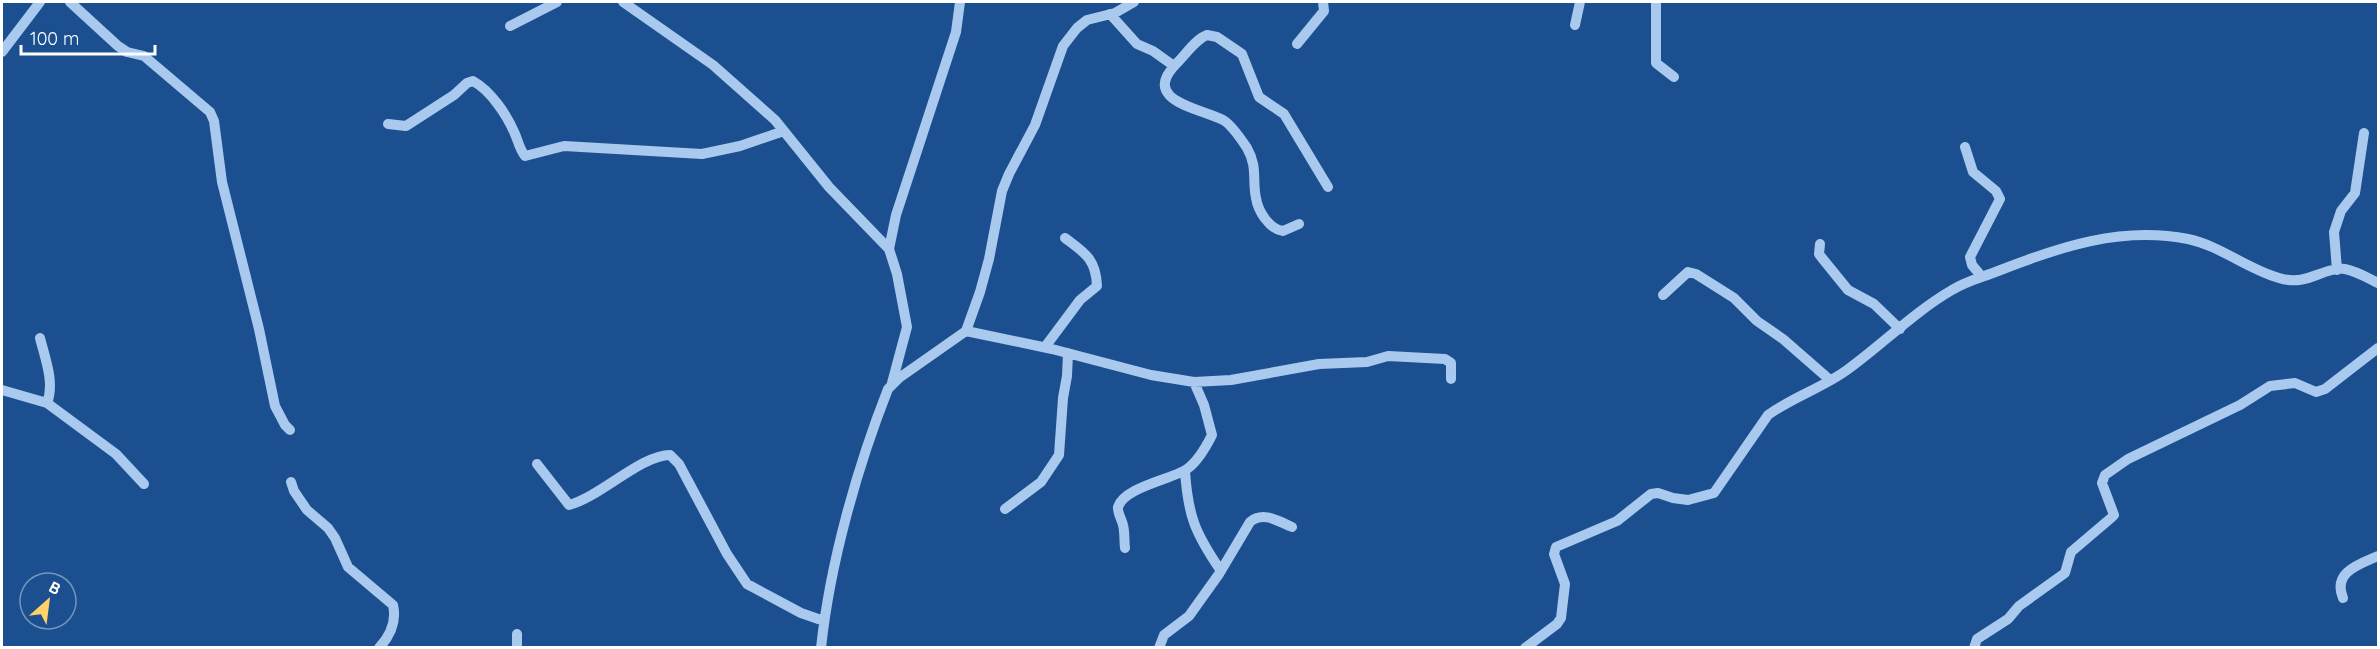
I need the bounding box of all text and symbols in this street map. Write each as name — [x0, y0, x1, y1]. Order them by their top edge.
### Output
scale bar — [21, 18, 154, 56]
text: 100 m — [30, 27, 79, 50]
north arrow — [18, 571, 78, 631]
text: B — [46, 576, 64, 599]

